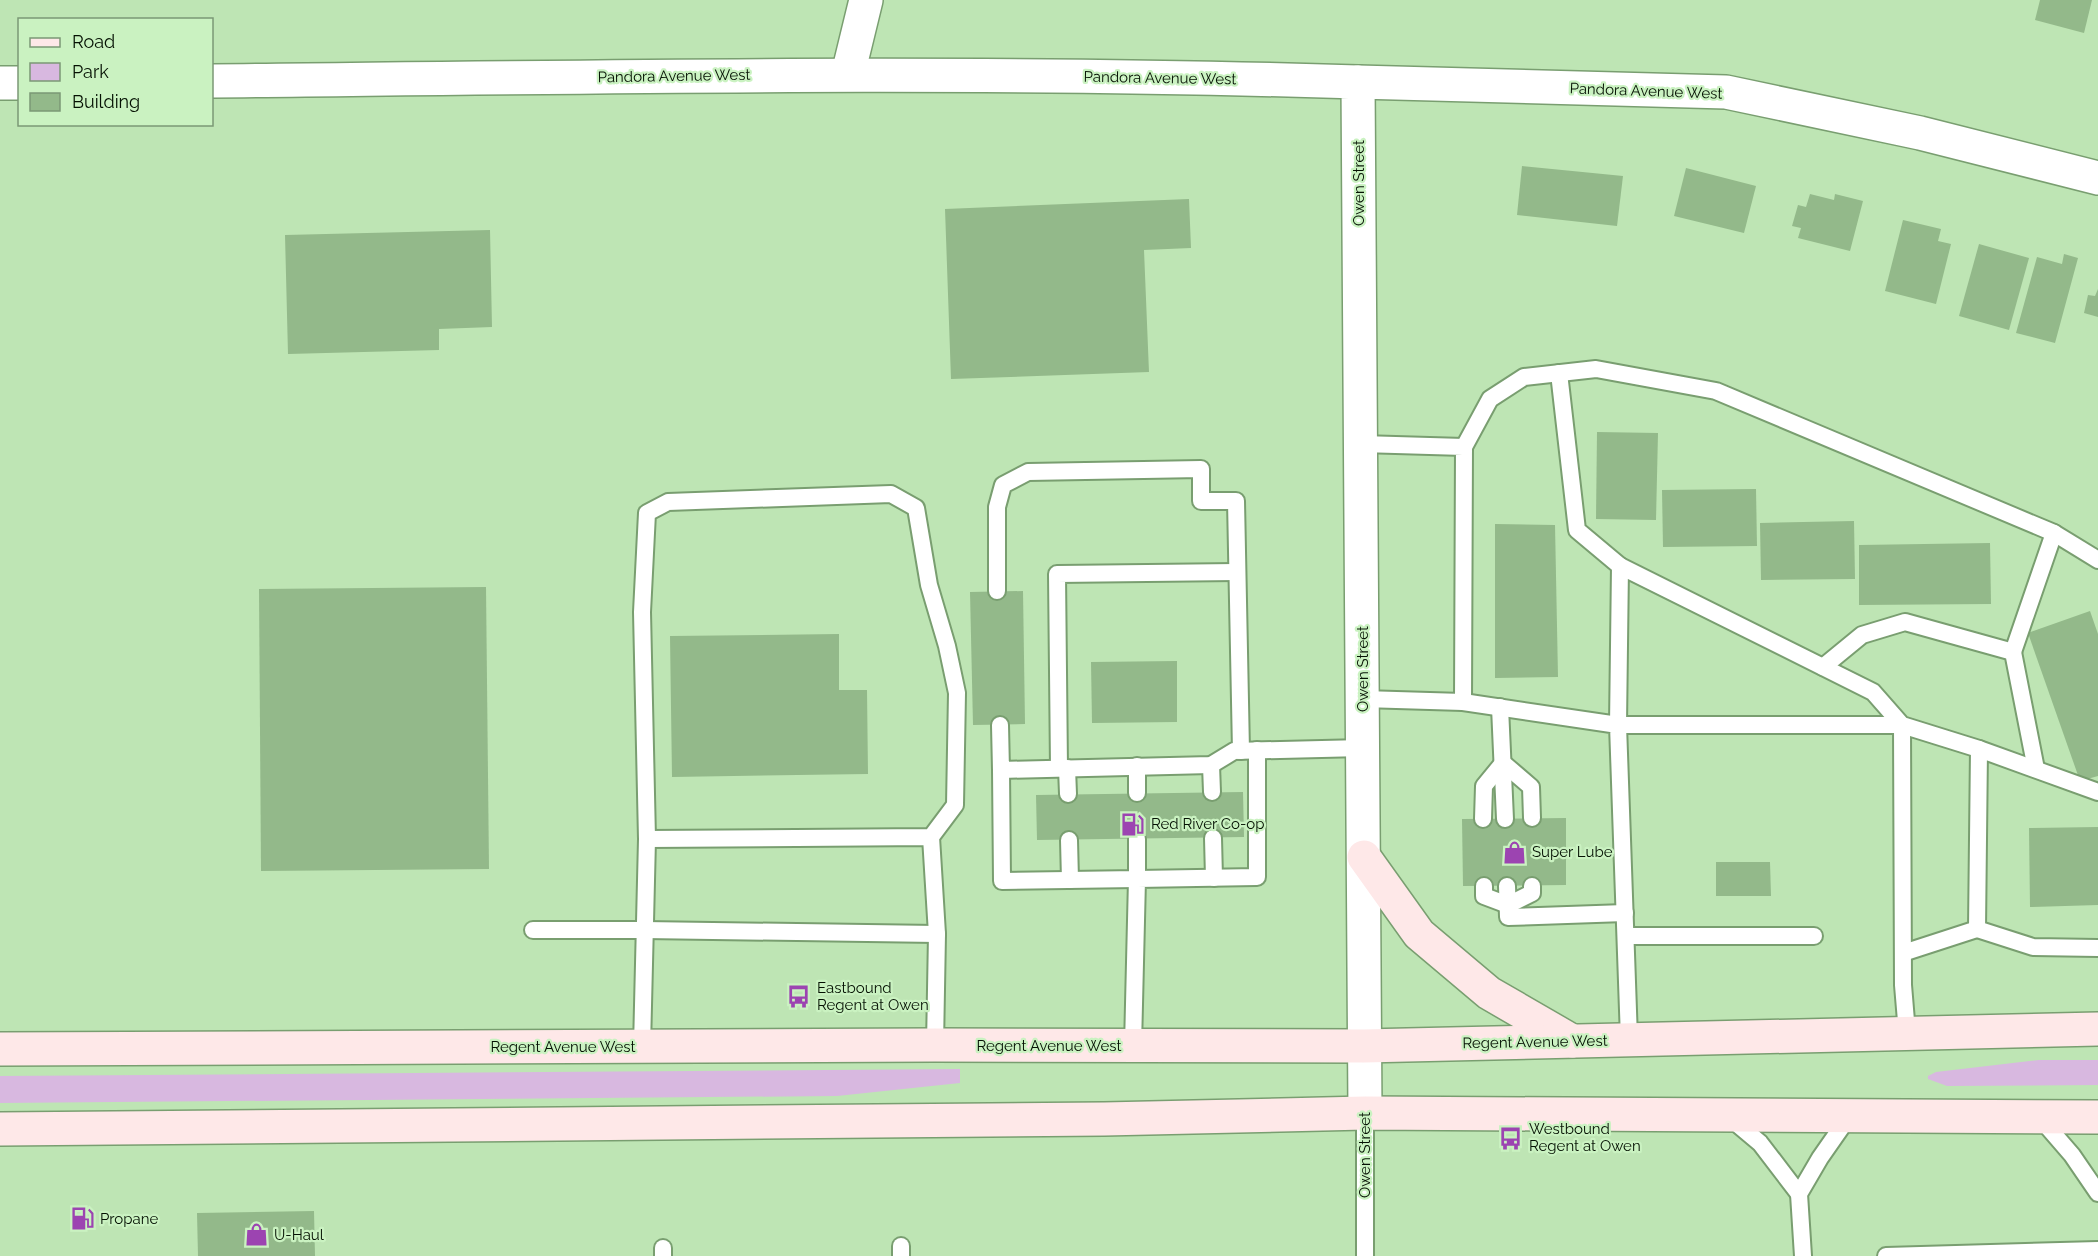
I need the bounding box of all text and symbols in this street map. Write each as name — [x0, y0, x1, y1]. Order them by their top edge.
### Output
legend — [18, 18, 213, 126]
text: Road — [72, 31, 115, 52]
text: Park — [72, 61, 109, 82]
street label: Pandora Avenue West — [597, 66, 751, 86]
street label: Pandora Avenue West — [1083, 68, 1237, 88]
street label: Pandora Avenue West — [1569, 79, 1723, 103]
text: Building — [72, 91, 140, 112]
street label: Owen Street — [1350, 140, 1368, 226]
street label: Owen Street — [1354, 626, 1372, 712]
fuel station icon: Red River Co-op — [1120, 811, 1146, 837]
place label: Red River Co-op — [1151, 815, 1265, 833]
shop icon: Super Lube — [1501, 839, 1527, 865]
place label: Super Lube — [1532, 843, 1613, 861]
place label: Eastbound Regent at Owen — [817, 979, 929, 1014]
bus stop icon: Eastbound Regent at Owen — [786, 984, 812, 1010]
street label: Regent Avenue West — [1462, 1032, 1608, 1052]
street label: Regent Avenue West — [976, 1037, 1122, 1055]
street label: Regent Avenue West — [490, 1038, 636, 1056]
street label: Owen Street — [1356, 1112, 1374, 1198]
place label: Westbound Regent at Owen — [1529, 1120, 1641, 1155]
bus stop icon: Westbound Regent at Owen — [1498, 1125, 1524, 1151]
fuel station icon: Propane — [69, 1206, 95, 1232]
place label: Propane — [100, 1210, 158, 1228]
shop icon: U-Haul — [243, 1222, 269, 1248]
place label: U-Haul — [274, 1226, 325, 1244]

